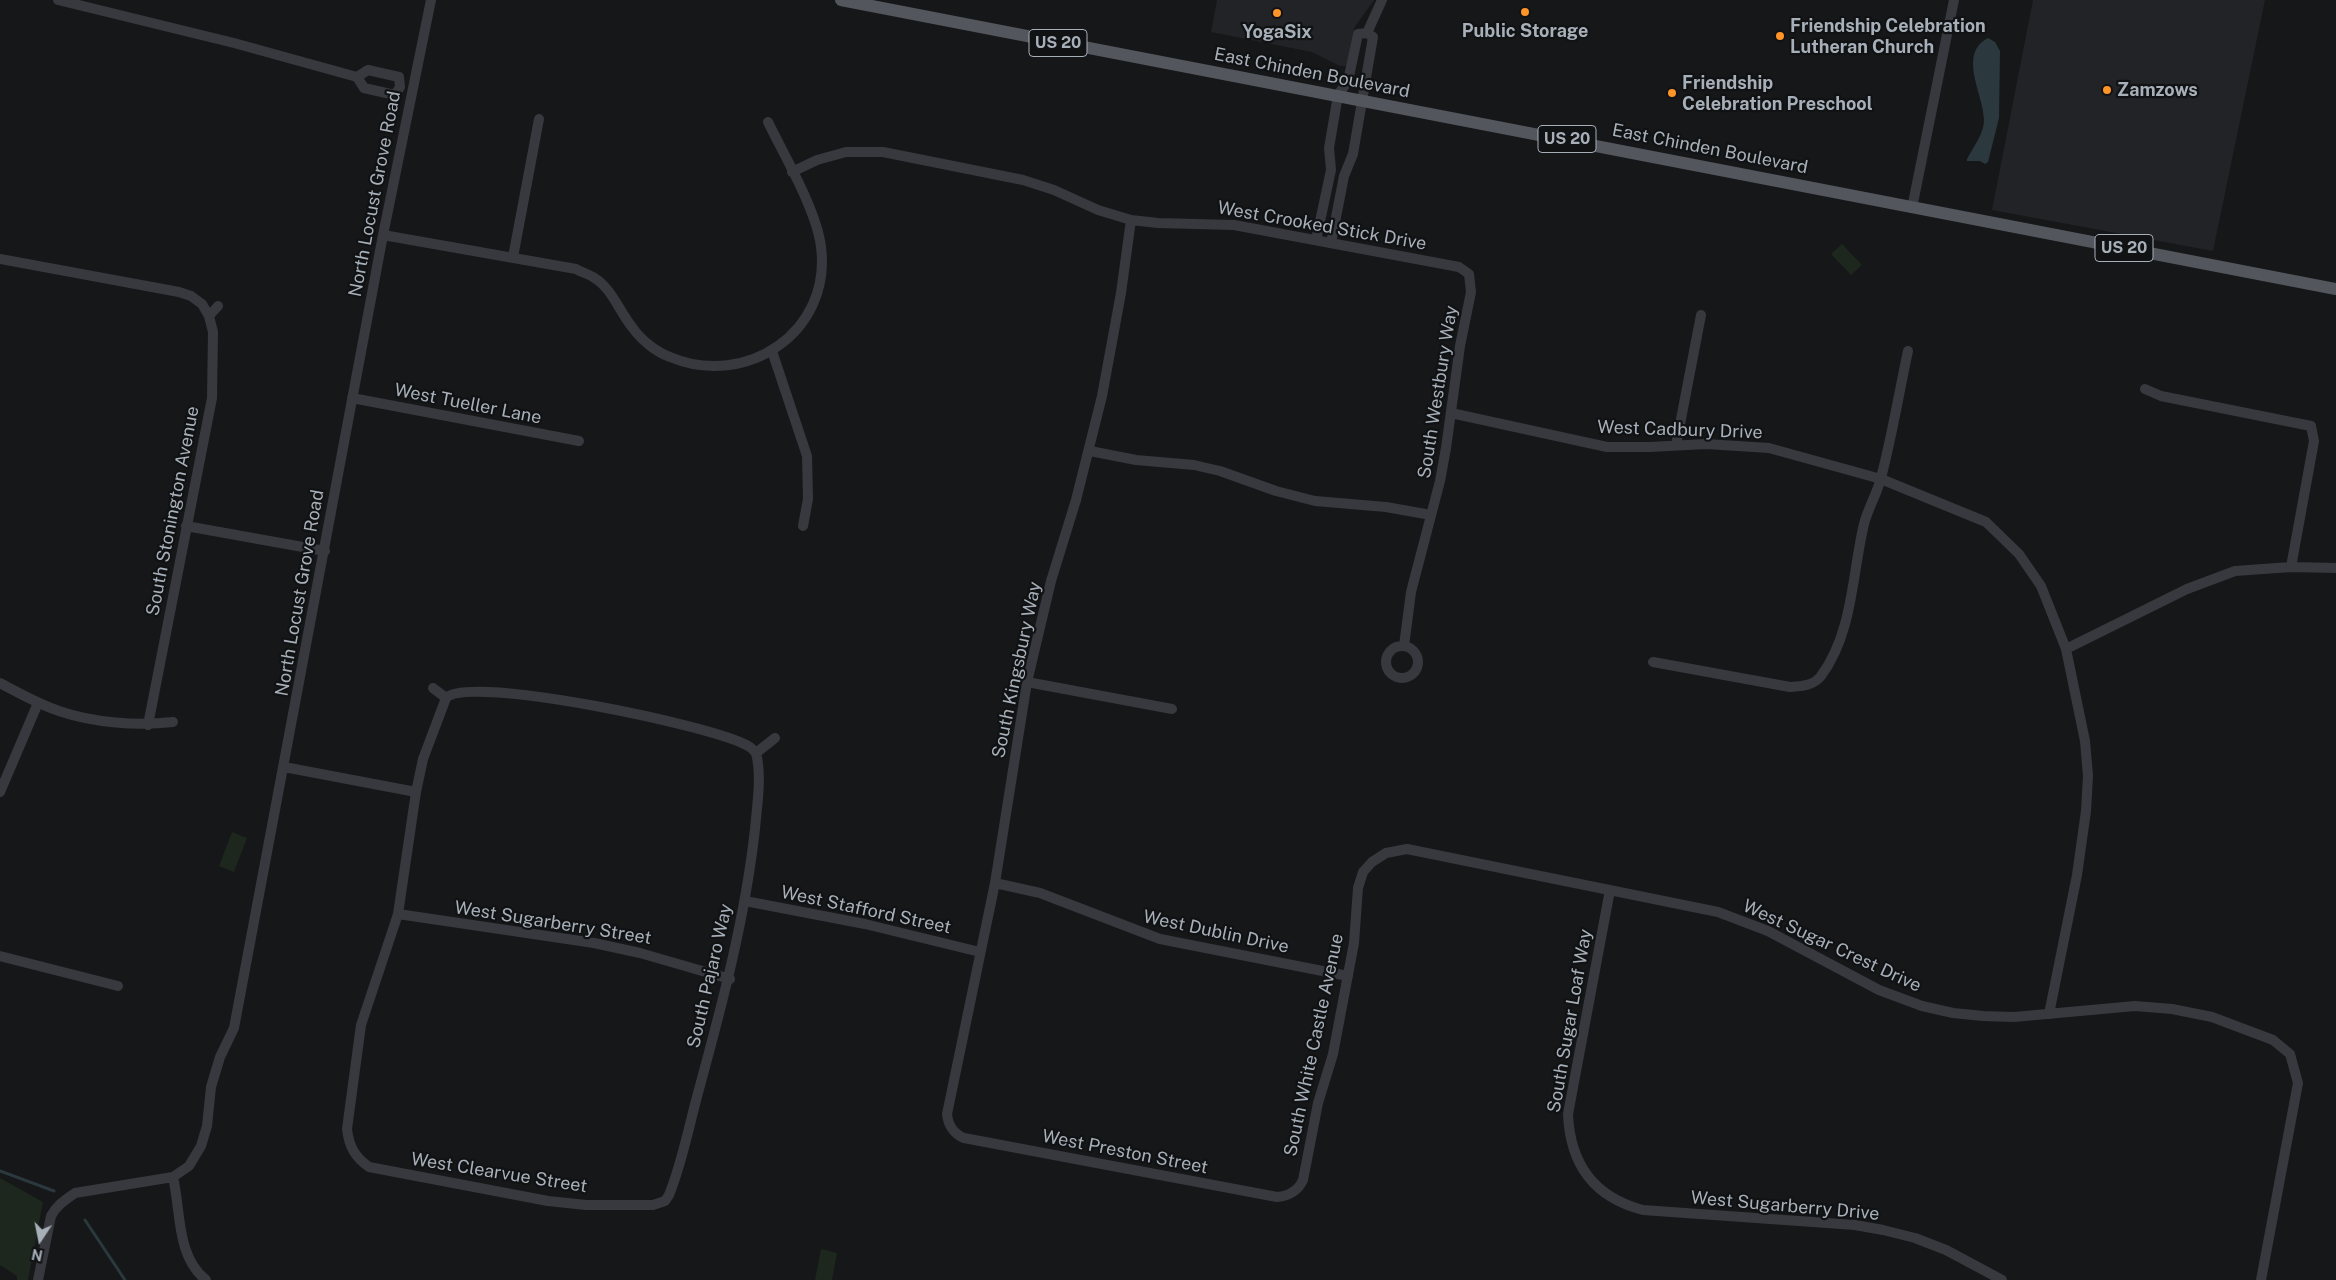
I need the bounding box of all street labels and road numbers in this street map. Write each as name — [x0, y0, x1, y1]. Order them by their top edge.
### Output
road number: US 20 — [1029, 29, 1087, 56]
street label: East Chinden Boulevard — [1212, 43, 1412, 103]
street label: North Locust Grove Road — [344, 89, 406, 299]
street label: East Chinden Boulevard — [1610, 119, 1810, 179]
road number: US 20 — [1538, 126, 1596, 152]
street label: West Crooked Stick Drive — [1216, 197, 1428, 255]
road number: US 20 — [2095, 234, 2153, 262]
street label: South Westbury Way — [1414, 304, 1462, 480]
street label: West Tueller Lane — [393, 379, 543, 429]
street label: South Stonington Avenue — [142, 404, 204, 618]
street label: West Cadbury Drive — [1597, 416, 1763, 444]
street label: North Locust Grove Road — [271, 488, 329, 698]
street label: South Kingsbury Way — [988, 580, 1046, 760]
street label: West Stafford Street — [779, 881, 953, 939]
street label: West Sugar Crest Drive — [1739, 895, 1925, 997]
street label: West Sugarberry Street — [453, 897, 653, 949]
street label: South Pajaro Way — [683, 902, 737, 1050]
street label: West Dublin Drive — [1141, 906, 1291, 958]
street label: South Sugar Loaf Way — [1543, 927, 1597, 1115]
street label: South White Castle Avenue — [1280, 932, 1348, 1158]
street label: West Preston Street — [1040, 1125, 1210, 1179]
street label: West Clearvue Street — [409, 1148, 589, 1198]
street label: West Sugarberry Drive — [1690, 1187, 1880, 1225]

